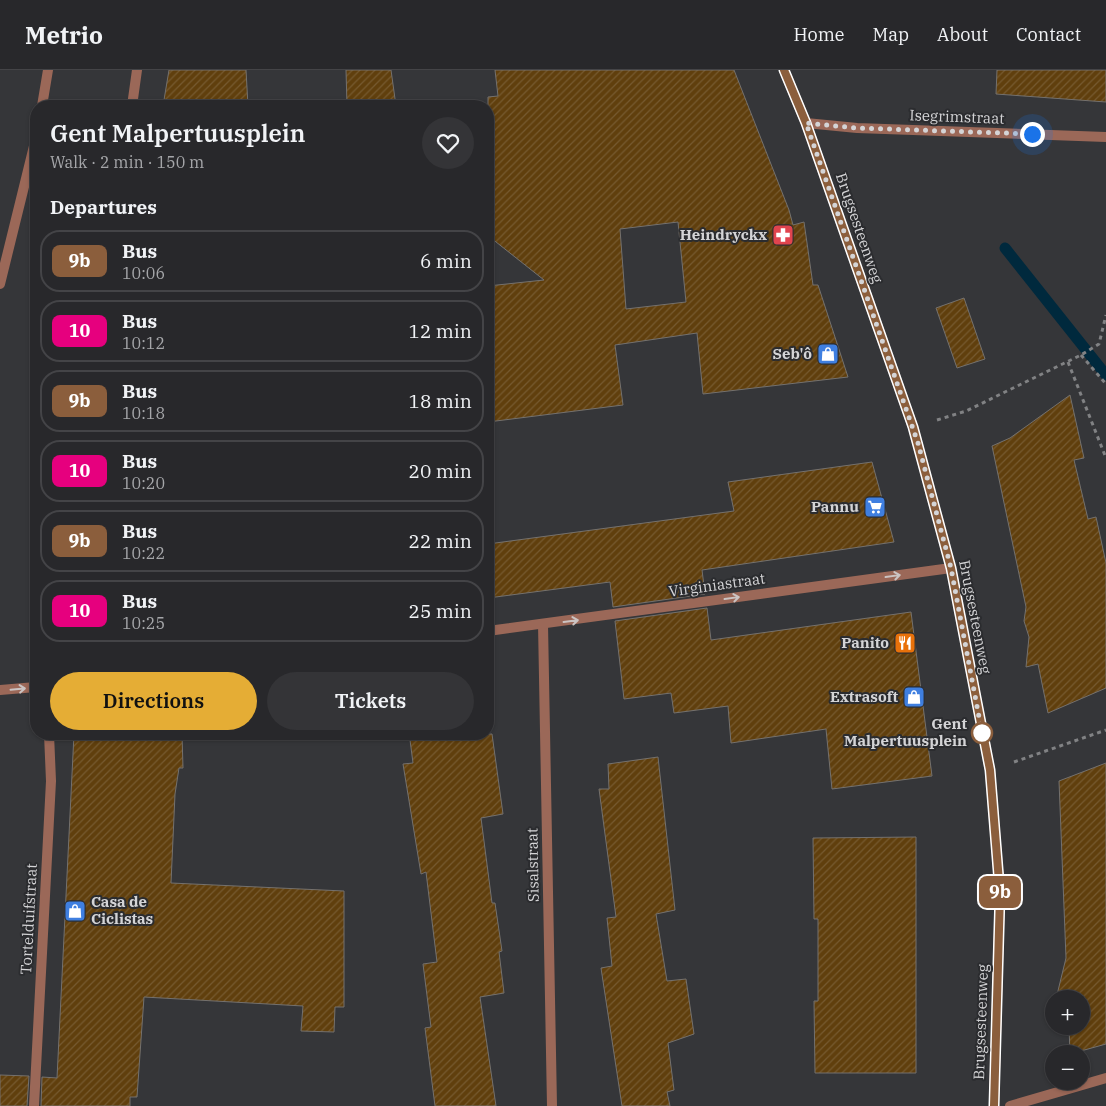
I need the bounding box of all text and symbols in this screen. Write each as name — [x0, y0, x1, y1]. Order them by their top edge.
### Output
text: Metrio — [25, 19, 103, 51]
text: Home — [793, 23, 845, 46]
text: Map — [873, 23, 909, 46]
text: About — [937, 23, 988, 46]
text: Contact — [1016, 23, 1081, 46]
street label: Isegrimstraat — [909, 105, 1005, 128]
text: Gent Malpertuusplein — [50, 117, 305, 149]
button: heart — [422, 117, 474, 169]
your location — [1020, 122, 1045, 147]
text: Walk · 2 min · 150 m — [50, 152, 204, 172]
street label: Brugsesteenweg — [832, 170, 887, 286]
text: Departures — [50, 195, 157, 219]
pharmacy icon: Heindryckx — [771, 223, 795, 247]
place label: Heindryckx — [680, 225, 767, 244]
text: Bus — [122, 239, 157, 263]
text: 9b — [68, 249, 91, 272]
text: 6 min — [420, 249, 472, 273]
text: 10:06 — [122, 263, 165, 283]
text: Bus — [122, 309, 157, 333]
text: 10 — [69, 319, 90, 342]
text: 12 min — [409, 319, 472, 343]
text: 10:12 — [122, 333, 165, 353]
shop icon: Seb'ô — [816, 342, 840, 366]
place label: Seb'ô — [773, 344, 812, 363]
text: Bus — [122, 379, 157, 403]
text: 9b — [68, 389, 91, 412]
text: 18 min — [409, 389, 472, 413]
text: 10:18 — [122, 403, 165, 423]
text: Bus — [122, 449, 157, 473]
text: 10 — [69, 459, 90, 482]
text: 20 min — [409, 459, 472, 483]
text: 10:20 — [122, 473, 165, 493]
supermarket icon: Pannu — [863, 495, 887, 519]
place label: Pannu — [811, 497, 859, 516]
text: Bus — [122, 519, 157, 543]
text: 9b — [68, 529, 91, 552]
text: 22 min — [409, 529, 472, 553]
text: 10:22 — [122, 543, 165, 563]
street label: Brugsesteenweg — [955, 558, 996, 675]
street label: Virginiastraat — [668, 568, 766, 601]
one-way arrow — [884, 571, 900, 581]
text: Bus — [122, 589, 157, 613]
one-way arrow — [723, 593, 739, 603]
text: 10 — [69, 599, 90, 622]
text: 25 min — [409, 599, 472, 623]
text: 10:25 — [122, 613, 165, 633]
one-way arrow — [562, 616, 578, 626]
restaurant icon: Panito — [893, 631, 917, 655]
place label: Panito — [841, 633, 889, 652]
button: Directions — [50, 672, 257, 730]
button: Tickets — [267, 672, 474, 730]
one-way arrow — [10, 684, 26, 693]
shop icon: Extrasoft — [902, 685, 926, 709]
place label: Extrasoft — [830, 687, 898, 706]
place label: Gent Malpertuusplein — [844, 714, 967, 750]
marker: Gent Malpertuusplein — [971, 722, 993, 744]
street label: Sisalstraat — [522, 828, 543, 902]
street label: Tortelduifstraat — [16, 863, 41, 975]
line badge: 9b — [978, 876, 1022, 908]
text: 9b — [989, 880, 1011, 903]
place label: Casa de Ciclistas — [91, 892, 153, 928]
shop icon: Casa de Ciclistas — [63, 899, 87, 923]
street label: Brugsesteenweg — [969, 964, 992, 1080]
map controls — [1045, 990, 1090, 1090]
button: + — [1045, 990, 1090, 1035]
button: − — [1045, 1045, 1090, 1090]

